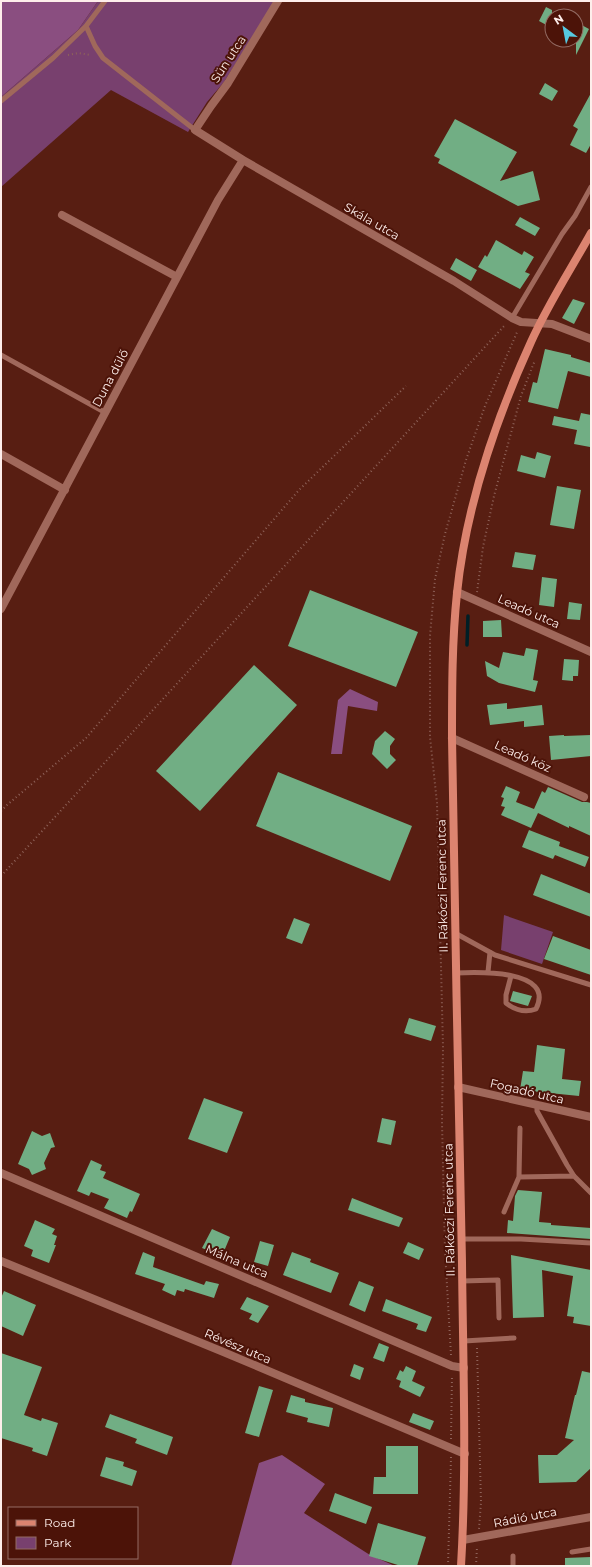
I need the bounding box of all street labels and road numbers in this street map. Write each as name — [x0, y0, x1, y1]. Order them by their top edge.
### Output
street label: Sün utca — [207, 33, 249, 85]
street label: Skála utca — [342, 199, 402, 243]
street label: Duna dűlő — [89, 347, 131, 409]
street label: Leadó utca — [496, 591, 562, 631]
street label: Leadó köz — [492, 737, 554, 775]
street label: II. Rákóczi Ferenc utca — [433, 819, 451, 953]
street label: Fogadó utca — [488, 1075, 566, 1107]
street label: II. Rákóczi Ferenc utca — [440, 1143, 458, 1277]
street label: Málna utca — [203, 1241, 271, 1281]
street label: Révész utca — [202, 1325, 274, 1367]
street label: Rádió utca — [492, 1504, 558, 1530]

